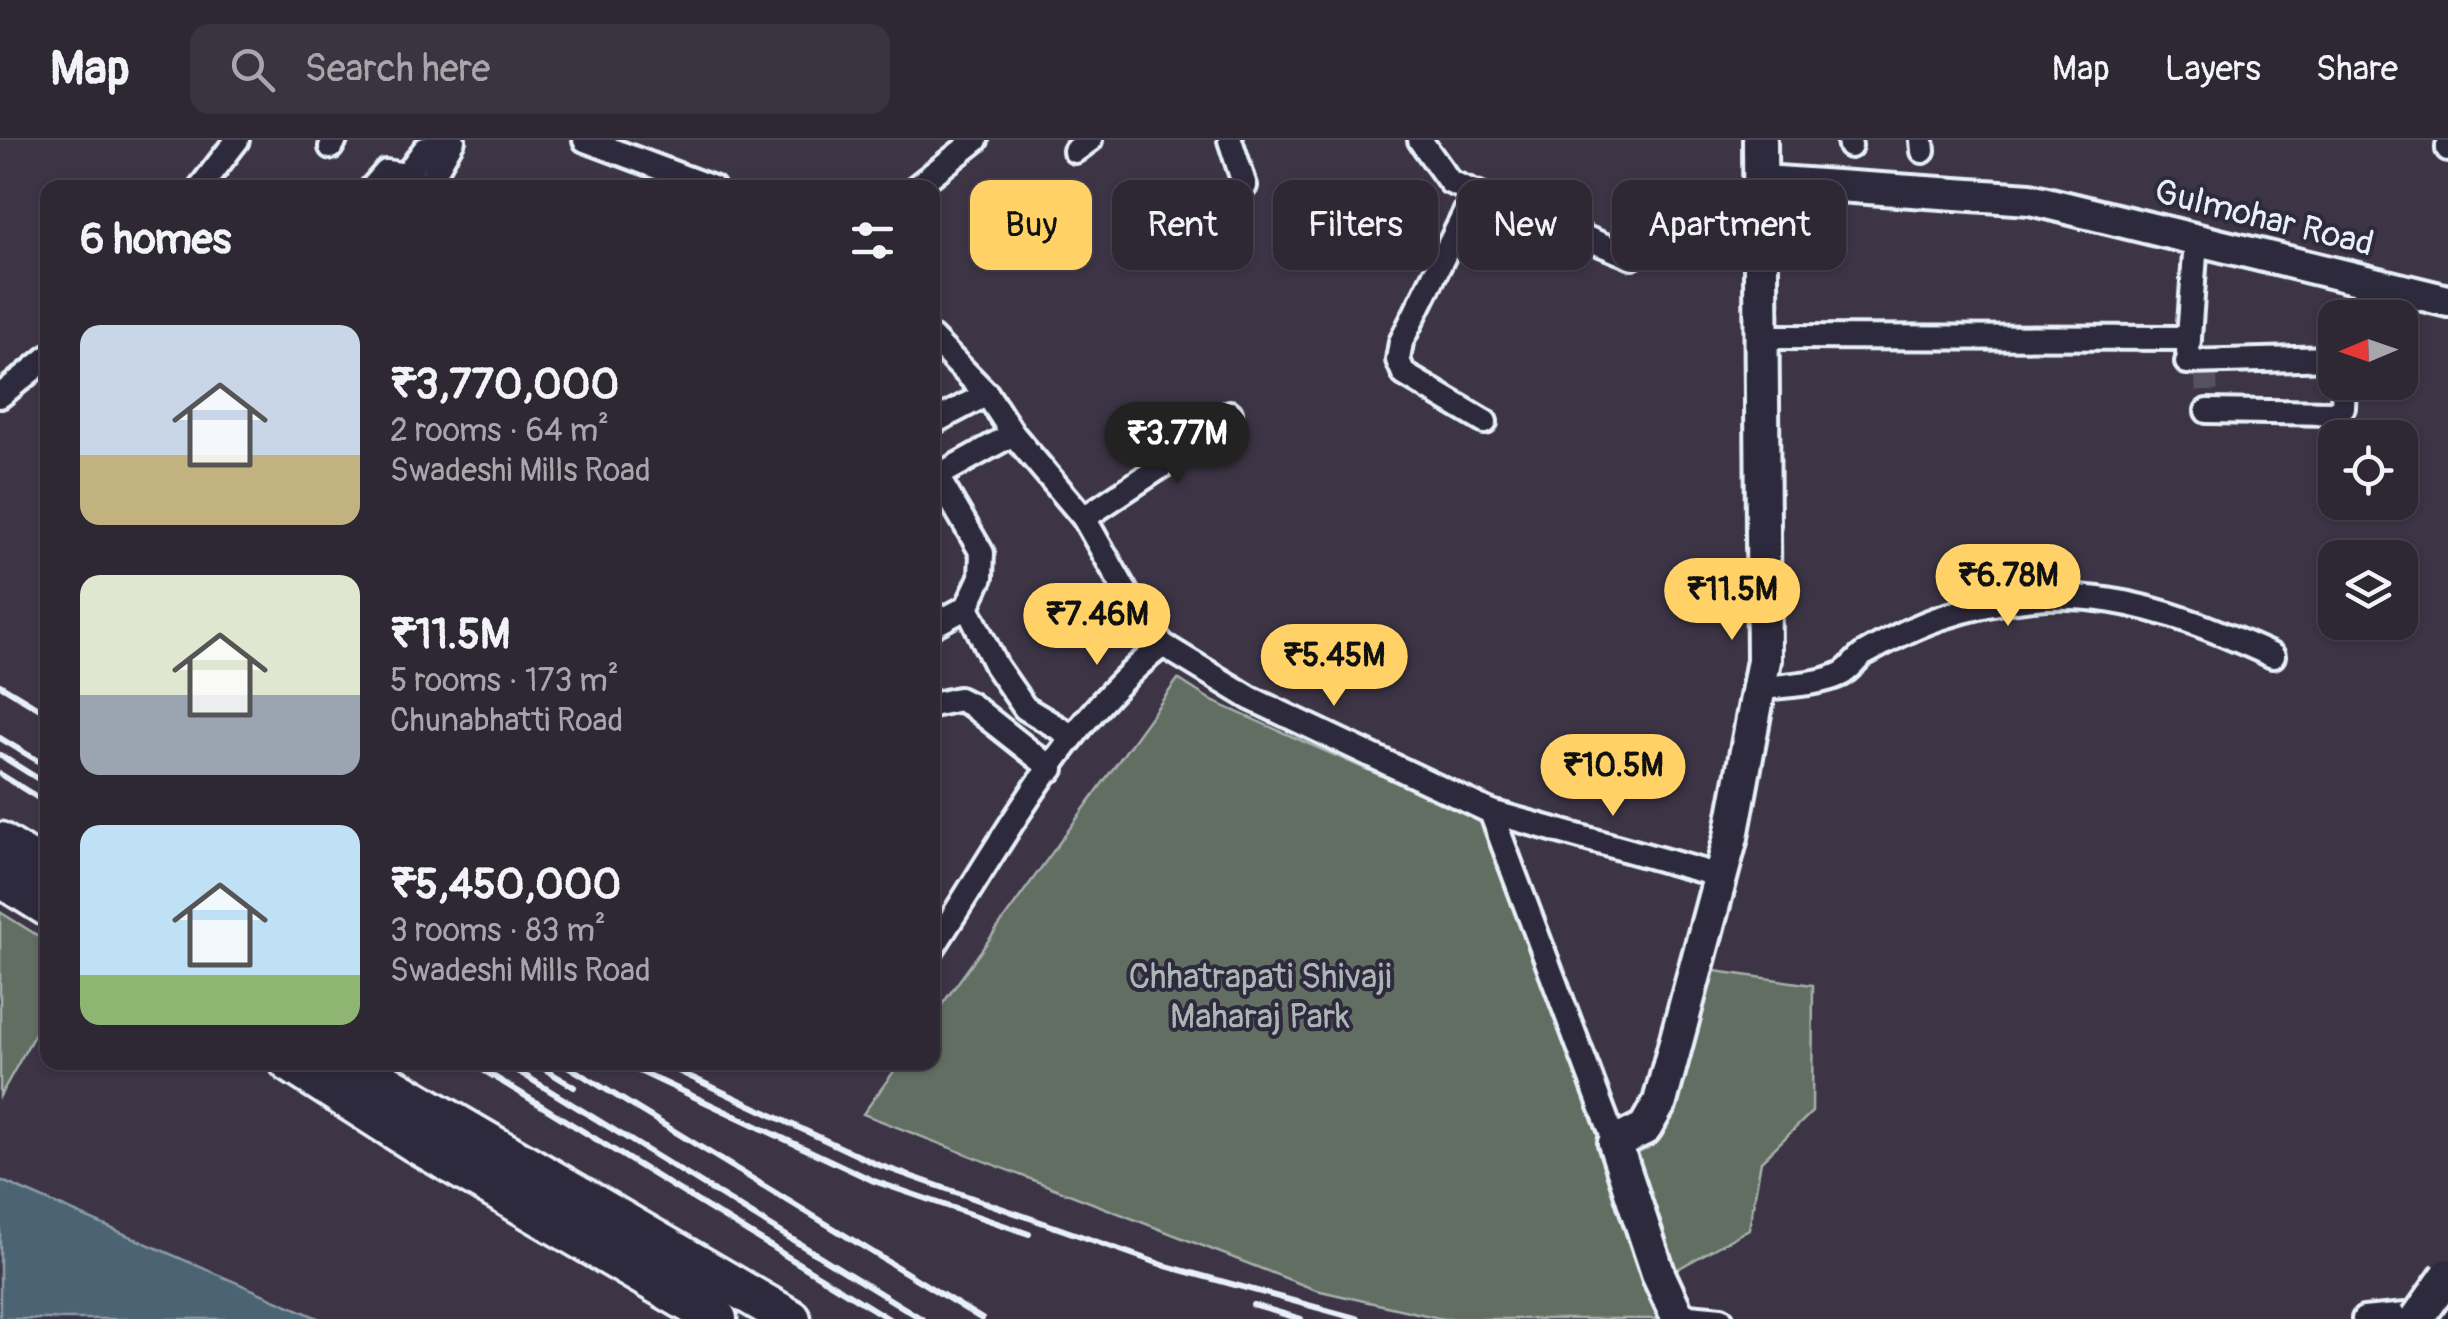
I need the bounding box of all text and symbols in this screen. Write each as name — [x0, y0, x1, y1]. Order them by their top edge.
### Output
search box — [190, 24, 890, 114]
text: Map — [50, 39, 130, 99]
icon: search — [225, 42, 280, 97]
text: Search here — [305, 45, 490, 93]
text: Map — [2052, 47, 2110, 91]
text: Layers — [2165, 47, 2261, 91]
text: Share — [2316, 47, 2398, 91]
street label: Gulmohar Road — [2150, 170, 2378, 266]
chip: Buy — [970, 180, 1092, 270]
chip: Rent — [1112, 180, 1253, 270]
chip: Filters — [1273, 180, 1438, 270]
chip: New — [1458, 180, 1592, 270]
chip: Apartment — [1612, 180, 1846, 270]
icon: filters — [845, 213, 900, 268]
text: 6 homes — [80, 214, 231, 266]
north arrow — [2318, 300, 2418, 400]
map controls — [2318, 300, 2418, 640]
text: ₹3,770,000 — [390, 359, 619, 411]
icon: home — [160, 365, 280, 485]
pin: ₹3.77M — [1096, 402, 1258, 487]
text: 2 rooms · 64 m² — [390, 411, 609, 451]
text: ₹3.77M — [1127, 414, 1227, 454]
button: locate — [2318, 420, 2418, 520]
text: Swadeshi Mills Road — [390, 451, 651, 491]
button: layers — [2318, 540, 2418, 640]
pin: ₹6.78M — [1927, 544, 2089, 629]
text: ₹6.78M — [1958, 556, 2058, 596]
pin: ₹11.5M — [1651, 558, 1813, 643]
text: ₹11.5M — [1686, 570, 1778, 610]
pin: ₹7.46M — [1016, 583, 1178, 668]
text: ₹7.46M — [1045, 595, 1149, 635]
text: ₹11.5M — [390, 609, 510, 661]
icon: home — [160, 615, 280, 735]
pin: ₹5.45M — [1253, 624, 1415, 709]
text: ₹5.45M — [1283, 636, 1385, 676]
text: 5 rooms · 173 m² — [390, 661, 619, 701]
text: Chunabhatti Road — [390, 701, 623, 741]
pin: ₹10.5M — [1532, 734, 1694, 819]
text: ₹10.5M — [1563, 746, 1663, 786]
text: ₹5,450,000 — [390, 859, 621, 911]
icon: home — [160, 865, 280, 985]
text: 3 rooms · 83 m² — [390, 911, 606, 951]
text: Swadeshi Mills Road — [390, 951, 651, 991]
park label: Chhatrapati Shivaji Maharaj Park — [1129, 955, 1391, 1039]

